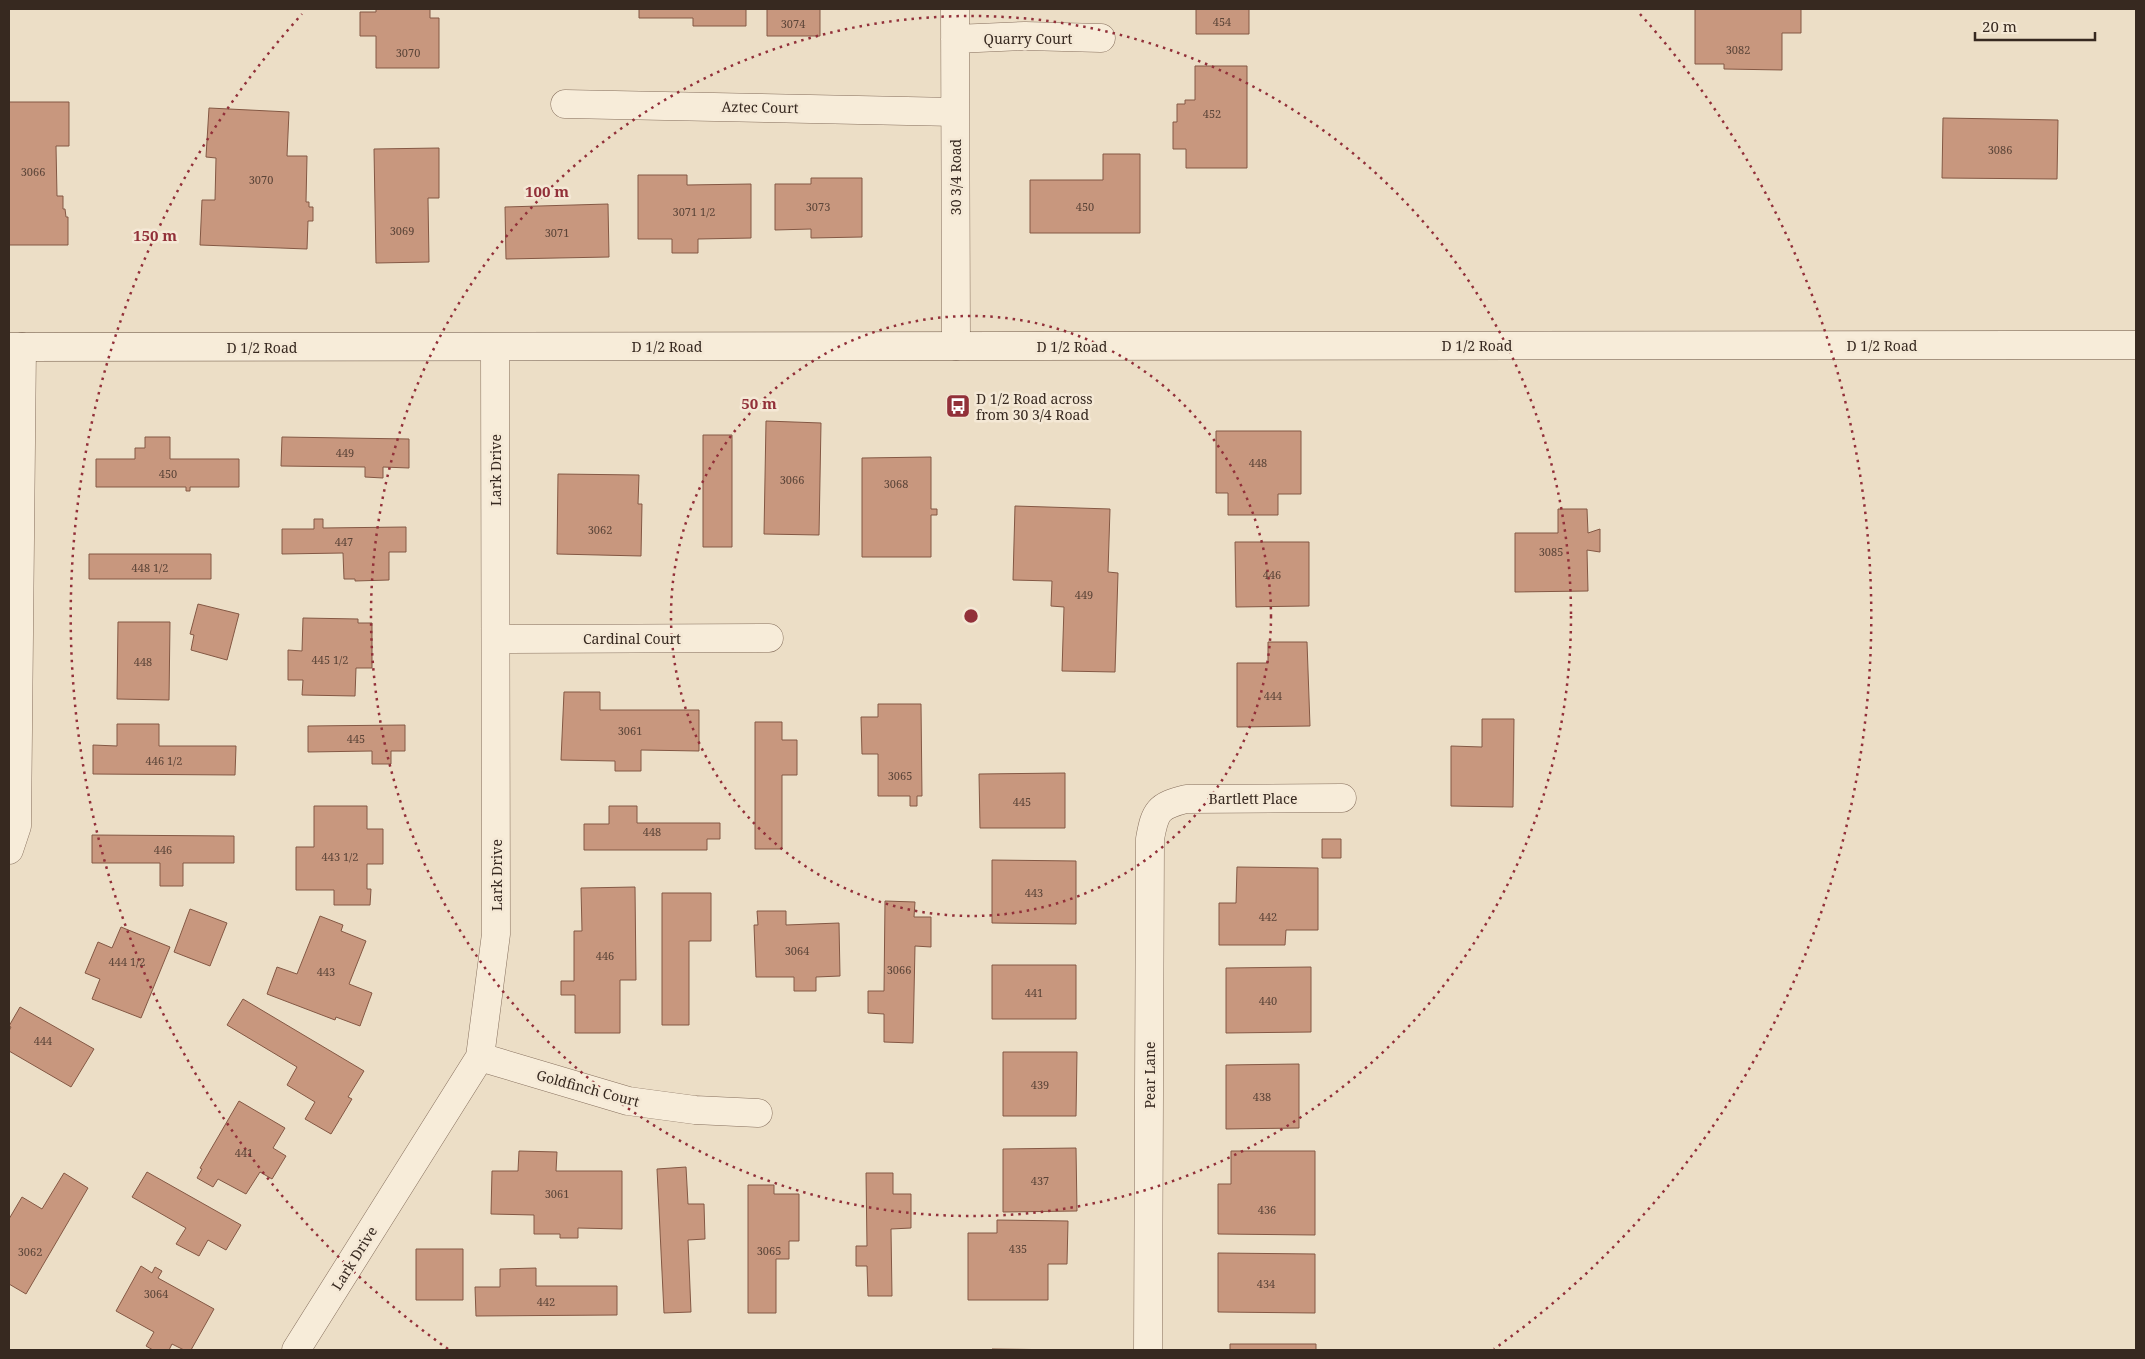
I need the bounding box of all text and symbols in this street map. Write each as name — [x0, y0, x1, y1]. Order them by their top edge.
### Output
scale bar — [1975, 10, 2095, 42]
house number: 454 — [1213, 14, 1231, 29]
house number: 3074 — [781, 16, 805, 31]
text: 20 m — [1982, 16, 2017, 36]
street label: Quarry Court — [984, 29, 1073, 48]
house number: 3082 — [1726, 42, 1750, 57]
house number: 3070 — [396, 45, 420, 60]
street label: Aztec Court — [721, 97, 799, 117]
house number: 452 — [1203, 106, 1221, 121]
street label: 30 3/4 Road — [946, 138, 965, 215]
house number: 3086 — [1988, 142, 2012, 157]
house number: 3066 — [21, 164, 45, 179]
house number: 3070 — [249, 172, 273, 187]
text: 100 m — [525, 181, 569, 201]
house number: 3073 — [806, 199, 830, 214]
house number: 450 — [1076, 199, 1094, 214]
house number: 3071 1/2 — [673, 204, 715, 219]
house number: 3069 — [390, 223, 414, 238]
text: 150 m — [133, 225, 177, 245]
house number: 3071 — [545, 225, 569, 240]
street label: D 1/2 Road — [1442, 336, 1513, 355]
street label: D 1/2 Road — [1847, 336, 1918, 355]
street label: D 1/2 Road — [632, 337, 703, 356]
street label: D 1/2 Road — [1037, 337, 1108, 356]
street label: D 1/2 Road — [227, 338, 298, 357]
place label: D 1/2 Road across from 30 3/4 Road — [976, 389, 1093, 424]
text: 50 m — [741, 393, 777, 413]
bus stop icon: D 1/2 Road across from 30 3/4 Road — [945, 393, 971, 419]
street label: Lark Drive — [486, 434, 505, 506]
house number: 449 — [336, 445, 354, 460]
house number: 448 — [1249, 455, 1267, 470]
house number: 450 — [159, 466, 177, 481]
house number: 3066 — [780, 472, 804, 487]
house number: 3068 — [884, 476, 908, 491]
house number: 3062 — [588, 522, 612, 537]
house number: 447 — [335, 534, 353, 549]
house number: 3085 — [1539, 544, 1563, 559]
house number: 448 1/2 — [132, 560, 168, 575]
house number: 446 — [1263, 567, 1281, 582]
house number: 449 — [1075, 587, 1093, 602]
centre of rings — [962, 607, 980, 625]
street label: Cardinal Court — [583, 629, 681, 648]
house number: 445 1/2 — [312, 652, 348, 667]
house number: 448 — [134, 654, 152, 669]
house number: 444 — [1264, 688, 1282, 703]
house number: 3061 — [618, 723, 642, 738]
house number: 445 — [347, 731, 365, 746]
house number: 446 1/2 — [146, 753, 182, 768]
house number: 3065 — [888, 768, 912, 783]
street label: Bartlett Place — [1209, 789, 1297, 808]
house number: 445 — [1013, 794, 1031, 809]
house number: 448 — [643, 824, 661, 839]
street label: Lark Drive — [487, 839, 506, 911]
house number: 446 — [154, 842, 172, 857]
house number: 443 1/2 — [322, 849, 358, 864]
house number: 443 — [1025, 885, 1043, 900]
house number: 442 — [1259, 909, 1277, 924]
house number: 3064 — [785, 943, 809, 958]
house number: 446 — [596, 948, 614, 963]
house number: 444 1/2 — [109, 954, 145, 969]
house number: 3066 — [887, 962, 911, 977]
house number: 443 — [317, 964, 335, 979]
house number: 441 — [1025, 985, 1043, 1000]
house number: 440 — [1259, 993, 1277, 1008]
house number: 444 — [34, 1033, 52, 1048]
street label: Pear Lane — [1140, 1041, 1159, 1109]
street label: Goldfinch Court — [534, 1065, 642, 1111]
house number: 439 — [1031, 1077, 1049, 1092]
house number: 438 — [1253, 1089, 1271, 1104]
house number: 441 — [235, 1145, 253, 1160]
house number: 437 — [1031, 1173, 1049, 1188]
house number: 3061 — [545, 1186, 569, 1201]
house number: 436 — [1258, 1202, 1276, 1217]
street label: Lark Drive — [327, 1222, 381, 1294]
house number: 435 — [1009, 1241, 1027, 1256]
house number: 3065 — [757, 1243, 781, 1258]
house number: 3062 — [18, 1244, 42, 1259]
house number: 434 — [1257, 1276, 1275, 1291]
house number: 3064 — [144, 1286, 168, 1301]
house number: 442 — [537, 1294, 555, 1309]

